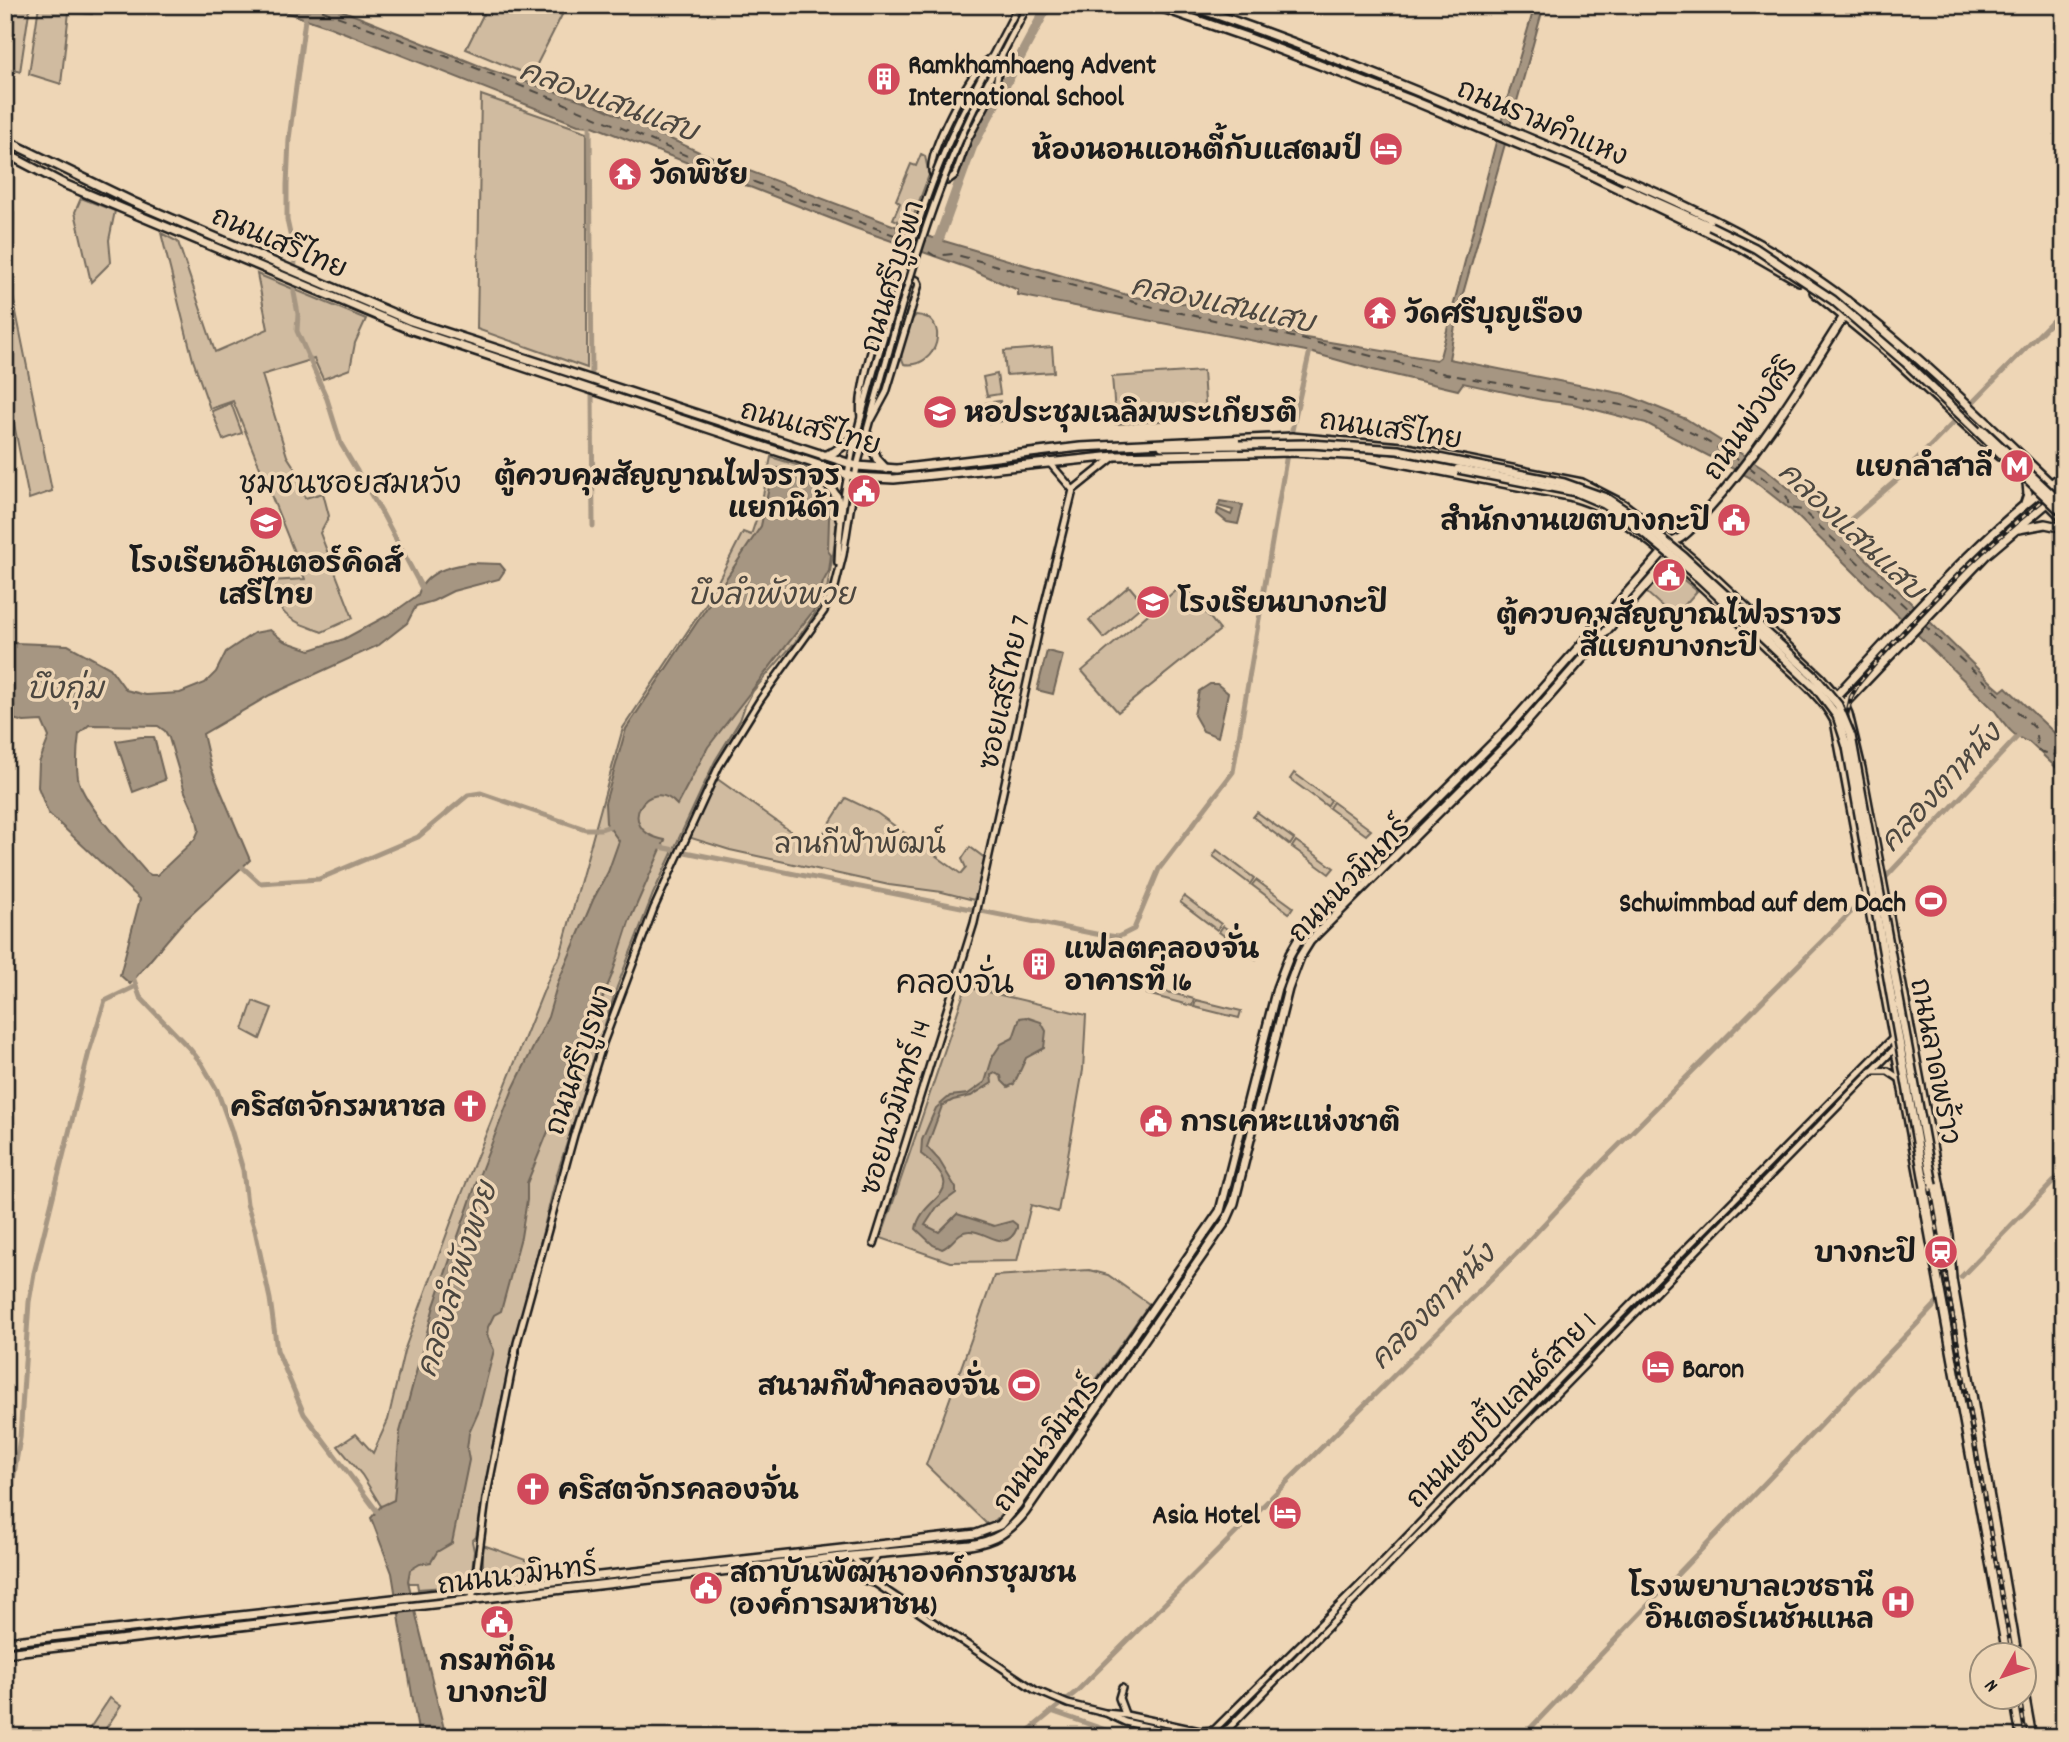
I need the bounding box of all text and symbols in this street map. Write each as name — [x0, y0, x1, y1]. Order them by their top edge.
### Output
place label: Ramkhamhaeng Advent International School — [908, 48, 1157, 120]
water label: คลองแสนแสบ — [512, 52, 705, 157]
building icon: Ramkhamhaeng Advent International School — [865, 60, 903, 98]
street label: ถนนรามคำแหง — [1449, 69, 1634, 180]
place label: ห้องนอนแอนตี้กับแสตมป์ — [1032, 122, 1362, 174]
hotel icon: ห้องนอนแอนตี้กับแสตมป์ — [1367, 130, 1405, 168]
temple icon: วัดพิชัย — [606, 155, 644, 193]
place label: วัดพิชัย — [650, 158, 748, 199]
street label: ถนนเสรีไทย — [204, 195, 354, 292]
street label: ถนนศรีบูรพา — [852, 196, 938, 358]
water label: คลองแสนแสบ — [1126, 267, 1320, 348]
temple icon: วัดศรีบุญเรือง — [1361, 294, 1399, 332]
place label: วัดศรีบุญเรือง — [1404, 296, 1583, 338]
street label: ถนนพ่วงศิริ — [1693, 349, 1810, 491]
street label: ถนนเสรีไทย — [735, 389, 886, 469]
school or university icon: หอประชุมเฉลิมพระเกียรติ — [921, 393, 959, 431]
place label: หอประชุมเฉลิมพระเกียรติ — [964, 395, 1297, 437]
street label: ถนนเสรีไทย — [1316, 399, 1465, 463]
metro station icon: แยกลำสาลี — [1998, 447, 2036, 485]
place label: แยกลำสาลี — [1855, 449, 1993, 491]
water label: คลองแสนแสบ — [1766, 454, 1934, 615]
place label: ตู้ควบคุมสัญญาณไฟจราจร แยกนิด้า — [494, 457, 840, 532]
district label: ชุมชนซอยสมหวัง — [239, 466, 461, 509]
public building icon: ตู้ควบคุมสัญญาณไฟจราจร แยกนิด้า — [845, 472, 883, 510]
public building icon: สำนักงานเขตบางกะปิ — [1715, 501, 1753, 539]
place label: สำนักงานเขตบางกะปิ — [1440, 503, 1710, 545]
school or university icon: โรงเรียนอินเตอร์คิดส์ เสรีไทย — [247, 504, 285, 542]
place label: โรงเรียนอินเตอร์คิดส์ เสรีไทย — [129, 544, 404, 619]
public building icon: ตู้ควบคุมสัญญาณไฟจราจร สี่แยกบางกะปิ — [1650, 556, 1688, 594]
water label: บึงลำพังพวย — [687, 575, 857, 620]
school or university icon: โรงเรียนบางกะปิ — [1134, 583, 1172, 621]
place label: โรงเรียนบางกะปิ — [1177, 584, 1388, 627]
place label: ตู้ควบคุมสัญญาณไฟจราจร สี่แยกบางกะปิ — [1496, 596, 1842, 671]
street label: ซอยเสรีไทย 7 — [968, 611, 1044, 774]
water label: บึงกุ่ม — [27, 669, 106, 714]
water label: คลองตาหนัง — [1872, 714, 2016, 864]
street label: ถนนนวมินทร์ — [1279, 808, 1422, 954]
park label: ลานกีฬาพัฒน์ — [774, 824, 946, 868]
sports icon: Schwimmbad auf dem Dach — [1912, 882, 1950, 920]
place label: Schwimmbad auf dem Dach — [1619, 886, 1906, 926]
place label: แฟลตคลองจั่น อาคารที่ 16 — [1064, 923, 1260, 1005]
building icon: แฟลตคลองจั่น อาคารที่ 16 — [1020, 945, 1058, 983]
district label: คลองจั่น — [896, 954, 1014, 1010]
street label: ถนนลาดพร้าว — [1896, 975, 1971, 1149]
street label: ถนนศรีบูรพา — [536, 979, 627, 1141]
street label: ซอยนวมินทร์ 14 — [849, 1014, 945, 1201]
church icon: คริสตจักรมหาชล — [451, 1087, 489, 1125]
place label: คริสตจักรมหาชล — [230, 1090, 446, 1131]
public building icon: การเคหะแห่งชาติ — [1137, 1102, 1175, 1140]
place label: การเคหะแห่งชาติ — [1180, 1104, 1400, 1146]
water label: คลองลำพังพวย — [407, 1174, 513, 1383]
station icon: บางกะปิ — [1922, 1233, 1960, 1271]
water label: คลองตาหนัง — [1363, 1235, 1510, 1382]
place label: บางกะปิ — [1814, 1236, 1916, 1277]
street label: ถนนแฮปปี้แลนด์สาย 1 — [1391, 1297, 1608, 1520]
hotel icon: Baron — [1639, 1348, 1677, 1386]
place label: Baron — [1682, 1352, 1744, 1392]
place label: สนามกีฬาคลองจั่น — [758, 1360, 1000, 1410]
sports icon: สนามกีฬาคลองจั่น — [1005, 1366, 1043, 1404]
street label: ถนนนวมินทร์ — [982, 1367, 1112, 1523]
place label: คริสตจักรคลองจั่น — [558, 1464, 799, 1514]
church icon: คริสตจักรคลองจั่น — [514, 1470, 552, 1508]
hotel icon: Asia Hotel — [1266, 1494, 1304, 1532]
place label: Asia Hotel — [1152, 1498, 1260, 1538]
street label: ถนนนวมินทร์ — [435, 1545, 600, 1609]
place label: สถาบันพัฒนาองค์กรชุมชน (องค์การมหาชน) — [730, 1554, 1077, 1629]
place label: โรงพยาบาลเวชธานี อินเตอร์เนชันแนล — [1628, 1568, 1874, 1643]
public building icon: สถาบันพัฒนาองค์กรชุมชน (องค์การมหาชน) — [687, 1569, 725, 1607]
hospital icon: โรงพยาบาลเวชธานี อินเตอร์เนชันแนล — [1879, 1583, 1917, 1621]
public building icon: กรมที่ดิน บางกะปิ — [478, 1603, 516, 1641]
place label: กรมที่ดิน บางกะปิ — [439, 1634, 555, 1717]
north arrow — [1968, 1640, 2038, 1710]
text: N — [1979, 1672, 2006, 1697]

